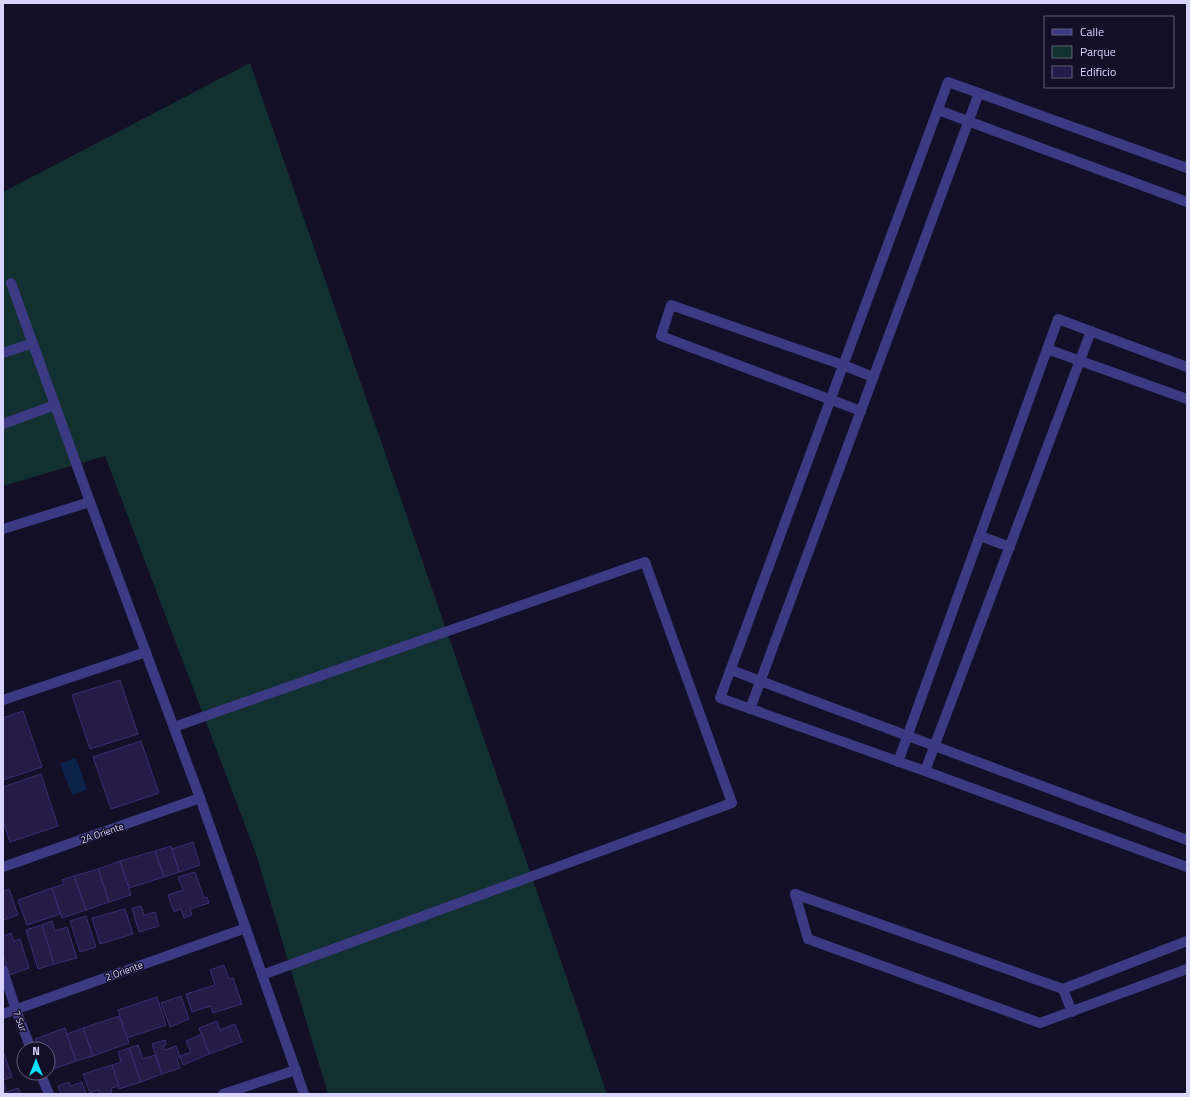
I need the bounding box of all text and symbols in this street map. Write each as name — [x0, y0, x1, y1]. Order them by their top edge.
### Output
legend — [1044, 16, 1174, 88]
text: Calle — [1080, 22, 1104, 41]
text: Parque — [1080, 42, 1116, 61]
text: Edificio — [1080, 62, 1116, 81]
street label: 2A Oriente — [78, 819, 126, 847]
street label: 2 Oriente — [103, 957, 145, 985]
street label: 7 Sur — [9, 1008, 31, 1034]
north arrow — [16, 1041, 56, 1081]
text: N — [32, 1043, 40, 1059]

